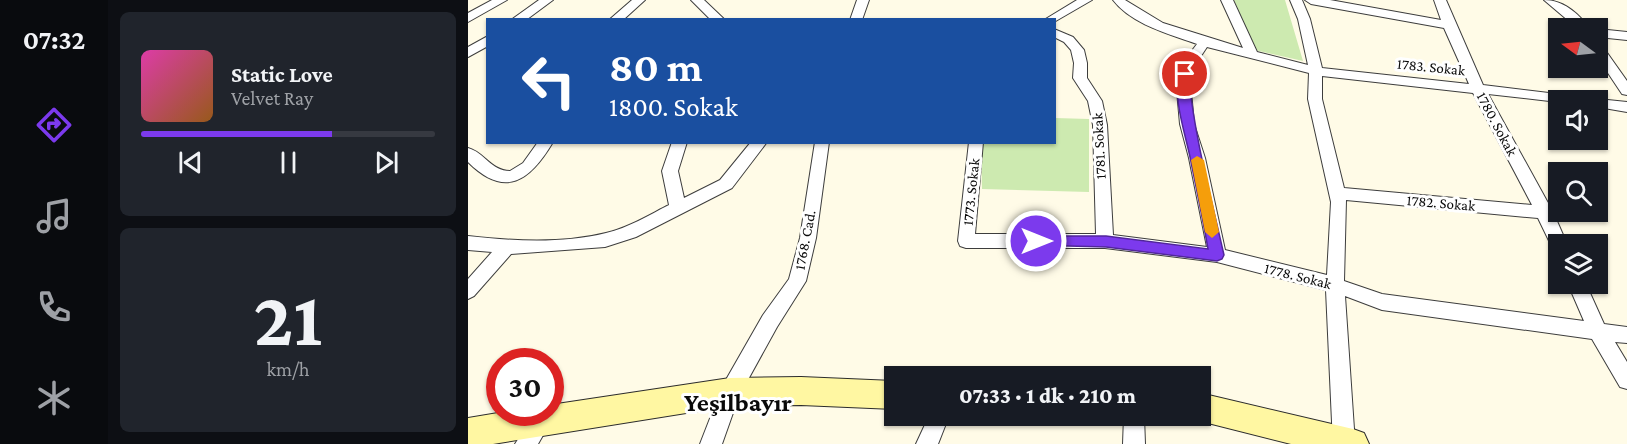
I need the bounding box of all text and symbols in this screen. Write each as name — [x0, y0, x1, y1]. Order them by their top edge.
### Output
north arrow — [1548, 18, 1608, 78]
map controls — [1548, 18, 1608, 294]
text: 07:32 — [23, 25, 85, 55]
icon: left — [510, 42, 588, 120]
text: 80 m — [609, 43, 703, 90]
pin — [1159, 48, 1210, 99]
street label: 1783. Sokak — [1396, 55, 1467, 79]
icon: arrive — [1168, 57, 1201, 90]
text: Static Love — [231, 62, 333, 87]
text: Velvet Ray — [231, 87, 313, 109]
street label: 1780. Sokak — [1474, 89, 1521, 159]
button: sound — [1548, 90, 1608, 150]
text: 1800. Sokak — [609, 92, 738, 122]
icon: directions — [33, 104, 75, 146]
street label: 1781. Sokak — [1089, 111, 1109, 180]
icon: previous — [174, 146, 207, 179]
icon: pause — [272, 146, 305, 179]
icon: next — [370, 146, 403, 179]
street label: 1773. Sokak — [960, 157, 983, 226]
button: search — [1548, 162, 1608, 222]
street label: 1782. Sokak — [1406, 192, 1477, 214]
icon: music — [33, 195, 75, 237]
street label: 1768. Cad. — [791, 209, 819, 271]
position arrow — [1004, 209, 1068, 273]
button: layers — [1548, 234, 1608, 294]
street label: 1778. Sokak — [1263, 260, 1334, 292]
text: 21 — [254, 275, 322, 362]
icon: phone — [33, 286, 75, 328]
speed limit sign: 30 — [486, 348, 564, 426]
text: km/h — [266, 358, 310, 380]
icon: climate — [33, 377, 75, 419]
text: 07:33 · 1 dk · 210 m — [959, 383, 1136, 408]
district label: Yeşilbayır — [684, 388, 793, 417]

